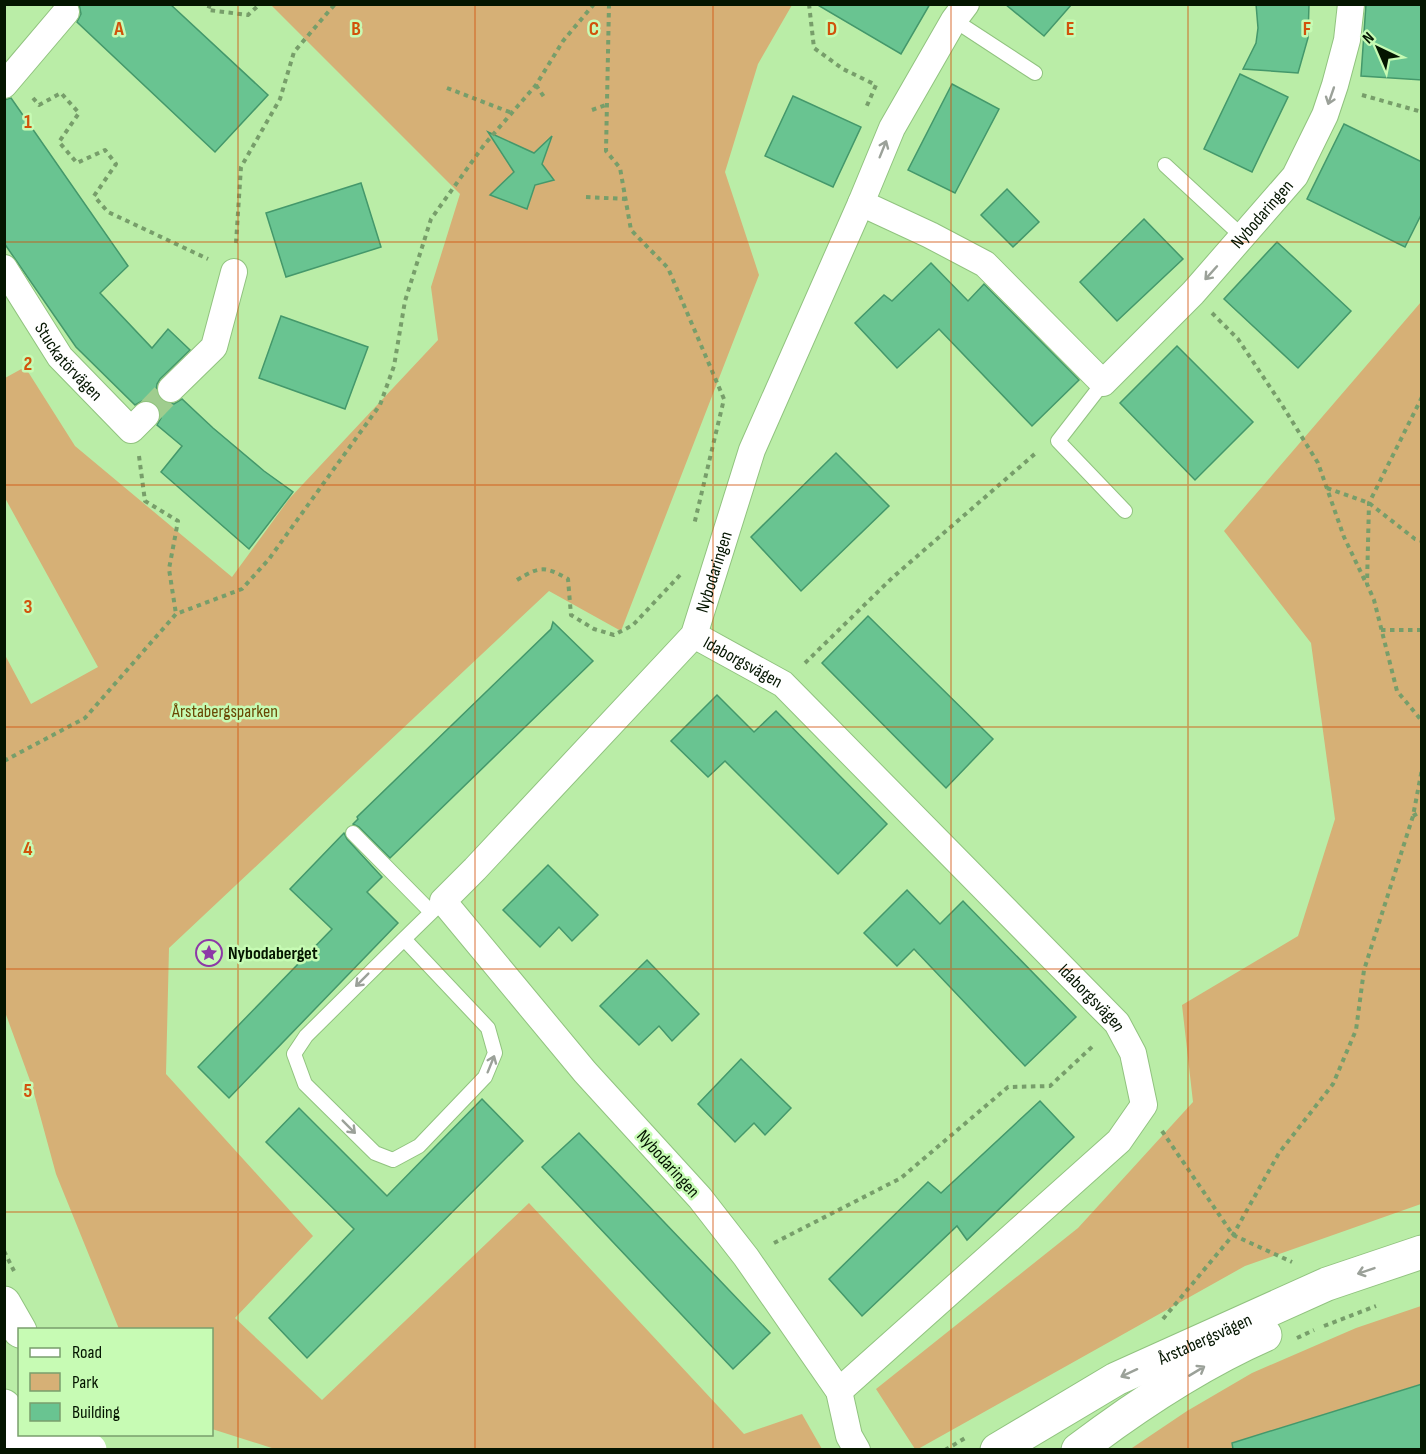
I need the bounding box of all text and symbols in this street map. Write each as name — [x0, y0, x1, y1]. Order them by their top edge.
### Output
text: A — [113, 17, 124, 41]
text: B — [351, 17, 361, 41]
text: C — [589, 17, 599, 41]
text: D — [827, 17, 837, 41]
text: E — [1066, 17, 1074, 41]
text: F — [1303, 17, 1311, 41]
north arrow — [1348, 18, 1408, 78]
text: N — [1359, 28, 1378, 48]
one-way arrow — [1325, 86, 1336, 105]
text: 1 — [24, 110, 32, 134]
one-way arrow — [878, 141, 889, 159]
street label: Nybodaringen — [1226, 175, 1297, 252]
one-way arrow — [1204, 265, 1218, 280]
street label: Stuckatörvägen — [30, 318, 107, 405]
text: 2 — [24, 352, 32, 376]
street label: Nybodaringen — [691, 529, 736, 615]
text: 3 — [24, 595, 33, 619]
street label: Idaborgsvägen — [700, 632, 786, 692]
park label: Årstabergsparken — [171, 701, 278, 722]
text: 4 — [23, 837, 33, 861]
place icon: Nybodaberget — [194, 938, 224, 968]
place label: Nybodaberget — [228, 943, 318, 964]
street label: Idaborgsvägen — [1054, 959, 1130, 1035]
one-way arrow — [355, 973, 370, 987]
one-way arrow — [486, 1055, 497, 1074]
text: 5 — [24, 1079, 33, 1103]
one-way arrow — [342, 1120, 357, 1135]
street label: Nybodaringen — [632, 1126, 704, 1202]
one-way arrow — [1357, 1266, 1376, 1277]
street label: Årstabergsvägen — [1154, 1309, 1255, 1370]
legend — [18, 1328, 213, 1436]
text: Road — [72, 1342, 102, 1363]
one-way arrow — [1188, 1365, 1205, 1377]
one-way arrow — [1121, 1367, 1139, 1379]
text: Park — [72, 1372, 98, 1393]
text: Building — [72, 1402, 120, 1423]

